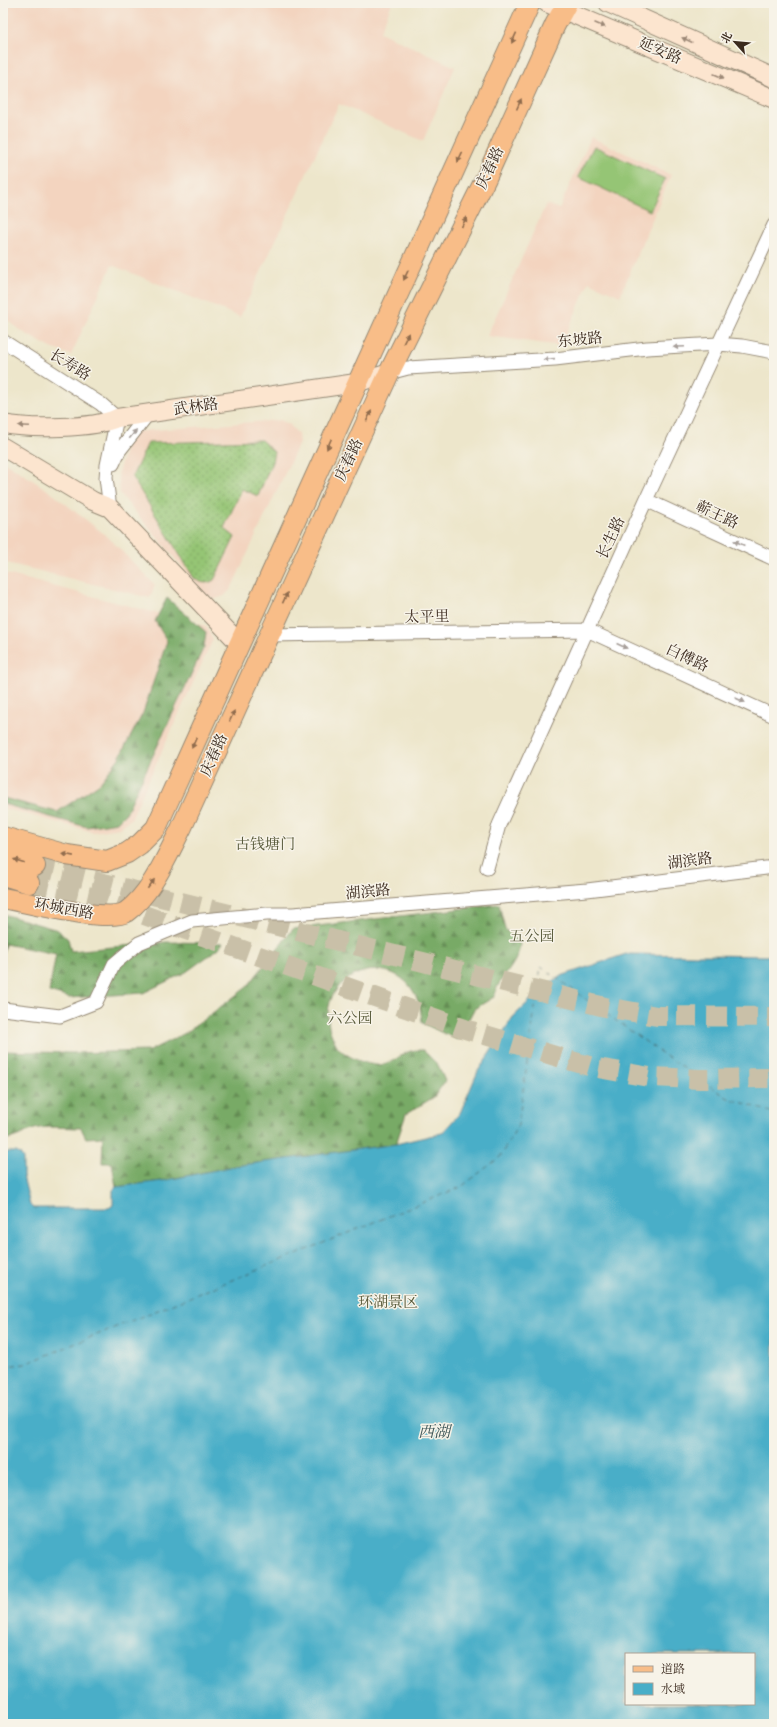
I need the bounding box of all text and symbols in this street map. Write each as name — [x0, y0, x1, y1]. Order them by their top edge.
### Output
one-way arrow — [594, 22, 605, 28]
north arrow — [715, 22, 755, 62]
text: 北 — [718, 30, 736, 46]
one-way arrow — [511, 33, 517, 44]
street label: 延安路 — [636, 33, 684, 69]
one-way arrow — [681, 37, 693, 43]
one-way arrow — [714, 73, 725, 79]
one-way arrow — [516, 99, 522, 110]
street label: 庆春路 — [472, 144, 508, 192]
one-way arrow — [457, 151, 463, 162]
one-way arrow — [461, 216, 467, 228]
one-way arrow — [403, 269, 409, 280]
street label: 东坡路 — [557, 328, 603, 352]
one-way arrow — [403, 333, 409, 344]
one-way arrow — [673, 343, 685, 350]
street label: 长寿路 — [46, 345, 94, 385]
one-way arrow — [543, 356, 555, 363]
street label: 武林路 — [172, 394, 220, 420]
one-way arrow — [366, 411, 372, 422]
one-way arrow — [18, 423, 30, 430]
one-way arrow — [129, 428, 137, 439]
street label: 庆春路 — [331, 436, 367, 484]
one-way arrow — [326, 438, 332, 450]
street label: 蕲王路 — [693, 497, 741, 533]
street label: 长生路 — [593, 514, 629, 562]
one-way arrow — [733, 540, 744, 546]
one-way arrow — [282, 592, 289, 604]
street label: 太平里 — [404, 607, 450, 627]
street label: 白傅路 — [663, 640, 711, 676]
one-way arrow — [617, 643, 628, 649]
one-way arrow — [735, 697, 746, 703]
one-way arrow — [229, 711, 235, 722]
street label: 庆春路 — [196, 731, 232, 779]
one-way arrow — [191, 737, 197, 748]
park label: 古钱塘门 — [235, 835, 295, 854]
street label: 湖滨路 — [667, 849, 713, 873]
one-way arrow — [62, 852, 74, 858]
one-way arrow — [13, 858, 25, 864]
one-way arrow — [147, 878, 155, 889]
street label: 湖滨路 — [345, 881, 391, 903]
street label: 环城西路 — [33, 894, 95, 924]
park label: 五公园 — [509, 927, 555, 946]
park label: 六公园 — [327, 1009, 373, 1028]
park label: 环湖景区 — [358, 1293, 418, 1312]
water label: 西湖 — [418, 1422, 453, 1442]
legend — [625, 1653, 755, 1705]
text: 道路 — [661, 1662, 685, 1677]
text: 水域 — [661, 1682, 685, 1697]

